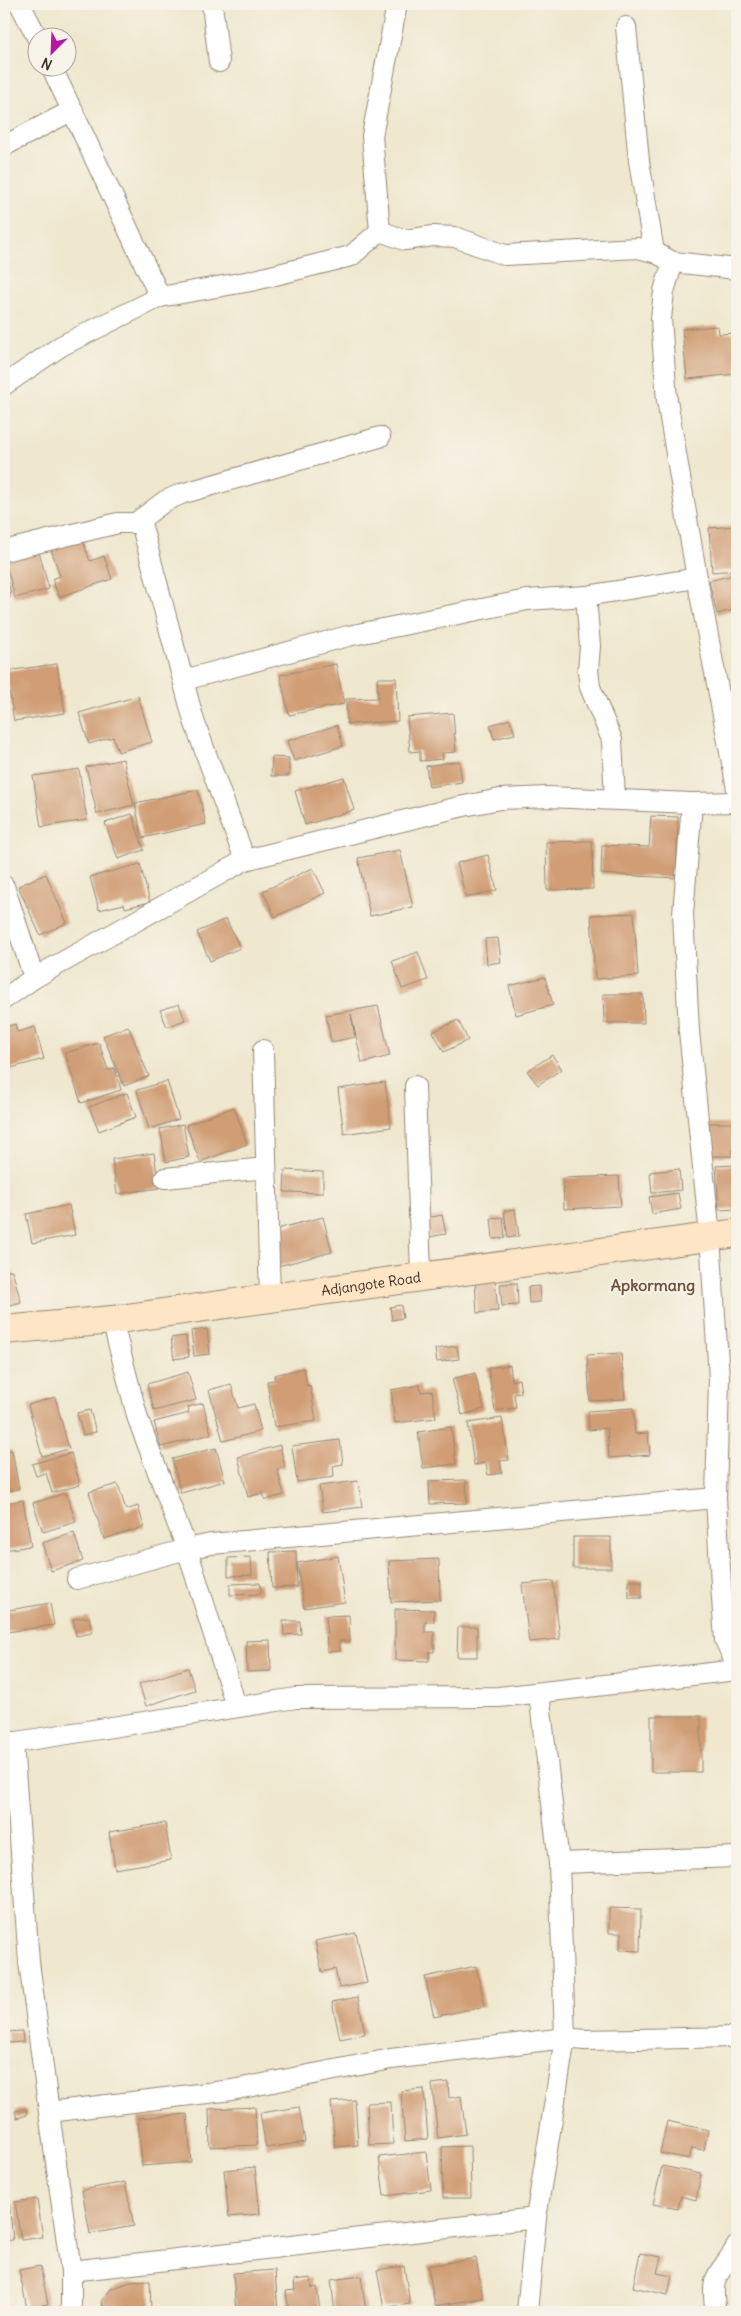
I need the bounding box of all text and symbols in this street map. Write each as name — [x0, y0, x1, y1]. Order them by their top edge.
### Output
north arrow — [28, 28, 78, 78]
text: N — [39, 54, 55, 74]
street label: Adjangote Road — [320, 1268, 422, 1300]
district label: Apkormang — [611, 1275, 695, 1296]

